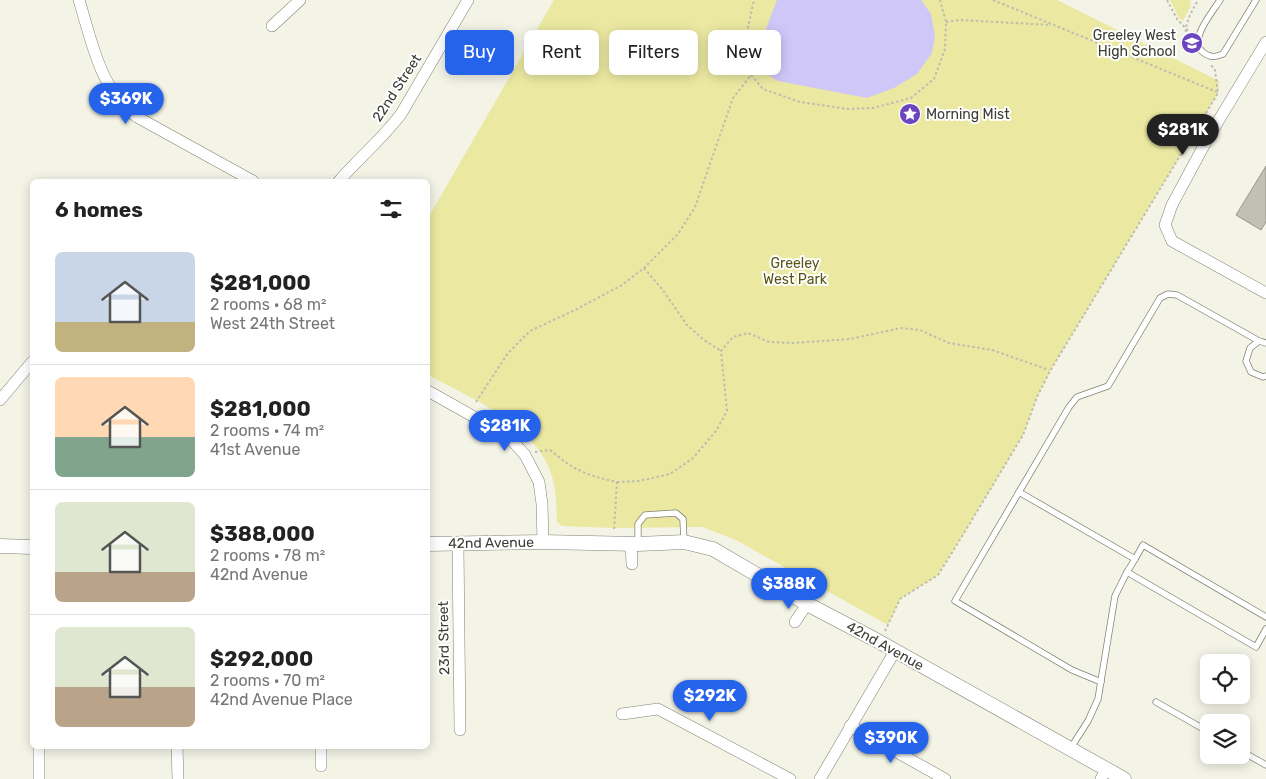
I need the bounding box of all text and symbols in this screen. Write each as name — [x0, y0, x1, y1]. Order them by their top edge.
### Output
place label: Greeley West High School — [1093, 27, 1177, 60]
chip: Buy — [445, 30, 514, 75]
chip: Rent — [524, 30, 599, 75]
chip: Filters — [609, 30, 698, 75]
chip: New — [708, 30, 781, 75]
school or university icon: Greeley West High School — [1180, 31, 1204, 55]
street label: 22nd Street — [369, 51, 425, 125]
pin: $369K — [91, 82, 161, 125]
text: $369K — [100, 89, 152, 108]
place icon: Morning Mist — [898, 102, 922, 126]
place label: Morning Mist — [926, 106, 1010, 123]
pin: $281K — [1148, 114, 1218, 156]
text: $281K — [1158, 120, 1208, 139]
icon: filters — [377, 195, 405, 223]
text: 6 homes — [55, 197, 143, 222]
park label: Greeley West Park — [763, 255, 828, 288]
text: $281,000 — [210, 270, 311, 295]
icon: home — [95, 272, 155, 332]
text: 2 rooms · 68 m² — [210, 295, 327, 314]
text: West 24th Street — [210, 314, 335, 333]
text: $281,000 — [210, 396, 311, 421]
icon: home — [95, 397, 155, 457]
pin: $281K — [470, 410, 540, 452]
text: $281K — [480, 416, 530, 435]
text: 2 rooms · 74 m² — [210, 421, 324, 440]
text: 41st Avenue — [210, 440, 300, 459]
text: $388,000 — [210, 521, 315, 546]
icon: home — [95, 522, 155, 582]
street label: 42nd Avenue — [448, 534, 534, 552]
text: 2 rooms · 78 m² — [210, 546, 325, 565]
text: 42nd Avenue — [210, 565, 308, 584]
pin: $388K — [754, 568, 824, 610]
text: $388K — [762, 574, 816, 593]
street label: 23rd Street — [435, 600, 453, 675]
street label: 42nd Avenue — [843, 618, 927, 674]
text: $292,000 — [210, 646, 313, 671]
icon: home — [95, 647, 155, 707]
map controls — [1200, 654, 1250, 764]
button: locate — [1200, 654, 1250, 704]
text: 2 rooms · 70 m² — [210, 671, 325, 690]
pin: $292K — [675, 680, 745, 722]
text: $292K — [684, 686, 736, 705]
text: 42nd Avenue Place — [210, 690, 353, 709]
button: layers — [1200, 714, 1250, 764]
pin: $390K — [856, 722, 926, 764]
text: $390K — [865, 728, 917, 747]

